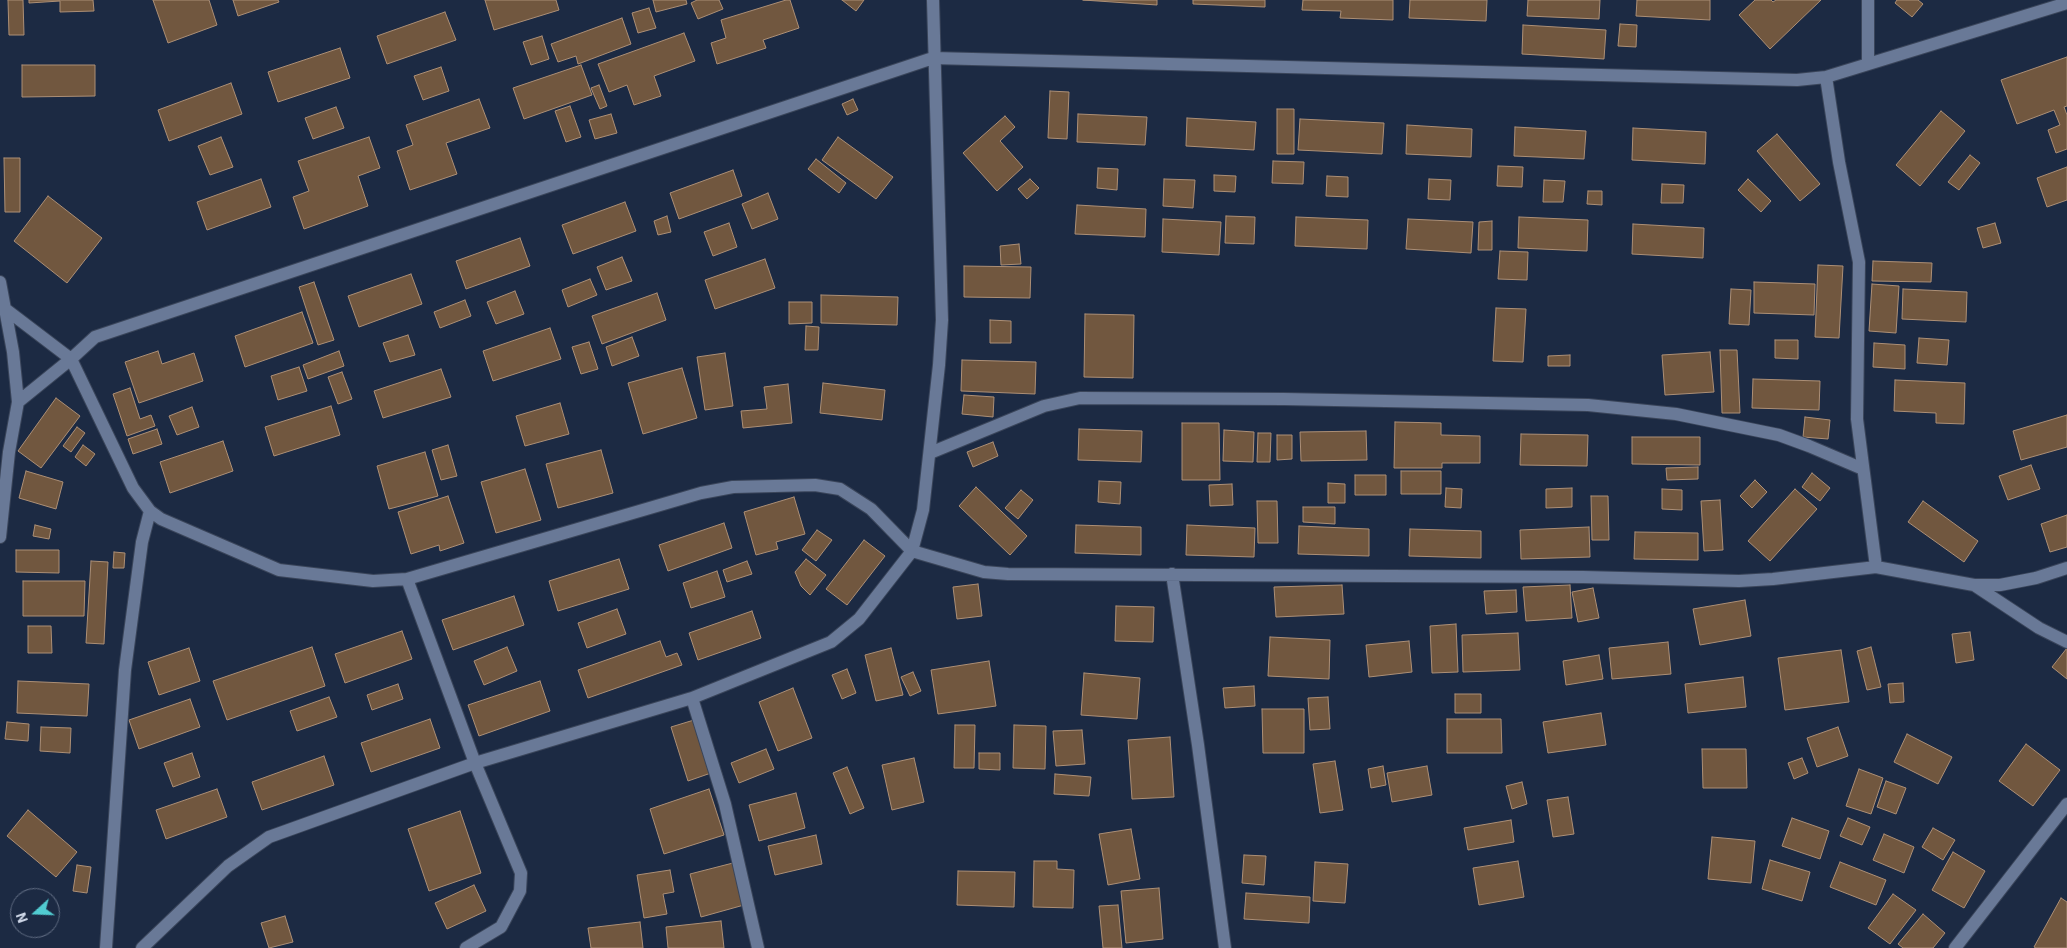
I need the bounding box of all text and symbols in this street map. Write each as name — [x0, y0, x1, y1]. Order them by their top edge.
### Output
north arrow — [10, 888, 60, 938]
text: N — [12, 910, 32, 926]

